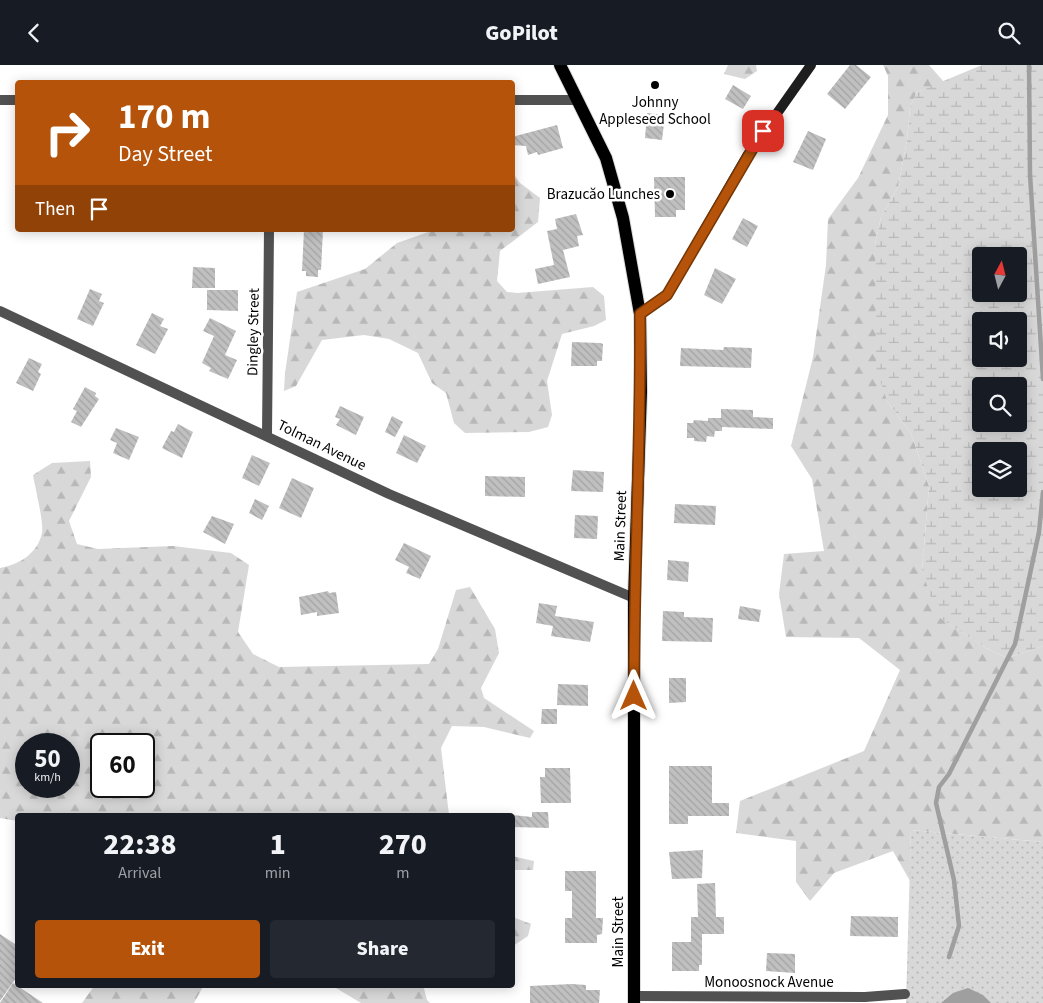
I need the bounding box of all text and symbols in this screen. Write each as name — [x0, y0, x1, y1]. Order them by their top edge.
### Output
text: GoPilot — [485, 17, 558, 49]
icon: back — [20, 19, 48, 47]
icon: search — [995, 19, 1023, 47]
marker: Johnny Appleseed School — [649, 79, 661, 91]
text: 170 m — [118, 92, 210, 142]
place label: Johnny Appleseed School — [599, 92, 711, 130]
icon: right — [35, 100, 100, 165]
pin — [742, 110, 784, 152]
icon: arrive — [749, 117, 777, 145]
text: Day Street — [118, 138, 212, 170]
place label: Brazucăo Lunches — [547, 184, 660, 205]
marker: Brazucăo Lunches — [664, 188, 676, 200]
icon: arrive — [85, 195, 113, 223]
text: Then — [35, 196, 75, 223]
north arrow — [972, 247, 1028, 303]
map controls — [972, 247, 1027, 497]
street label: Dingley Street — [242, 288, 265, 376]
button: sound — [972, 312, 1027, 367]
button: search — [972, 377, 1027, 432]
street label: Tolman Avenue — [274, 415, 370, 476]
button: layers — [972, 442, 1027, 497]
street label: Main Street — [609, 490, 632, 562]
position arrow — [607, 669, 659, 721]
speed limit sign: 60 — [90, 733, 155, 798]
text: 50 — [34, 741, 61, 777]
text: km/h — [34, 769, 61, 786]
text: 22:38 — [103, 823, 177, 866]
text: 1 — [270, 823, 286, 866]
text: 270 — [379, 823, 427, 866]
text: Arrival — [118, 862, 161, 884]
text: min — [265, 862, 291, 884]
text: m — [396, 862, 409, 884]
street label: Main Street — [608, 897, 629, 967]
button: Exit — [35, 920, 260, 978]
button: Share — [270, 920, 495, 978]
street label: Monoosnock Avenue — [704, 972, 834, 993]

